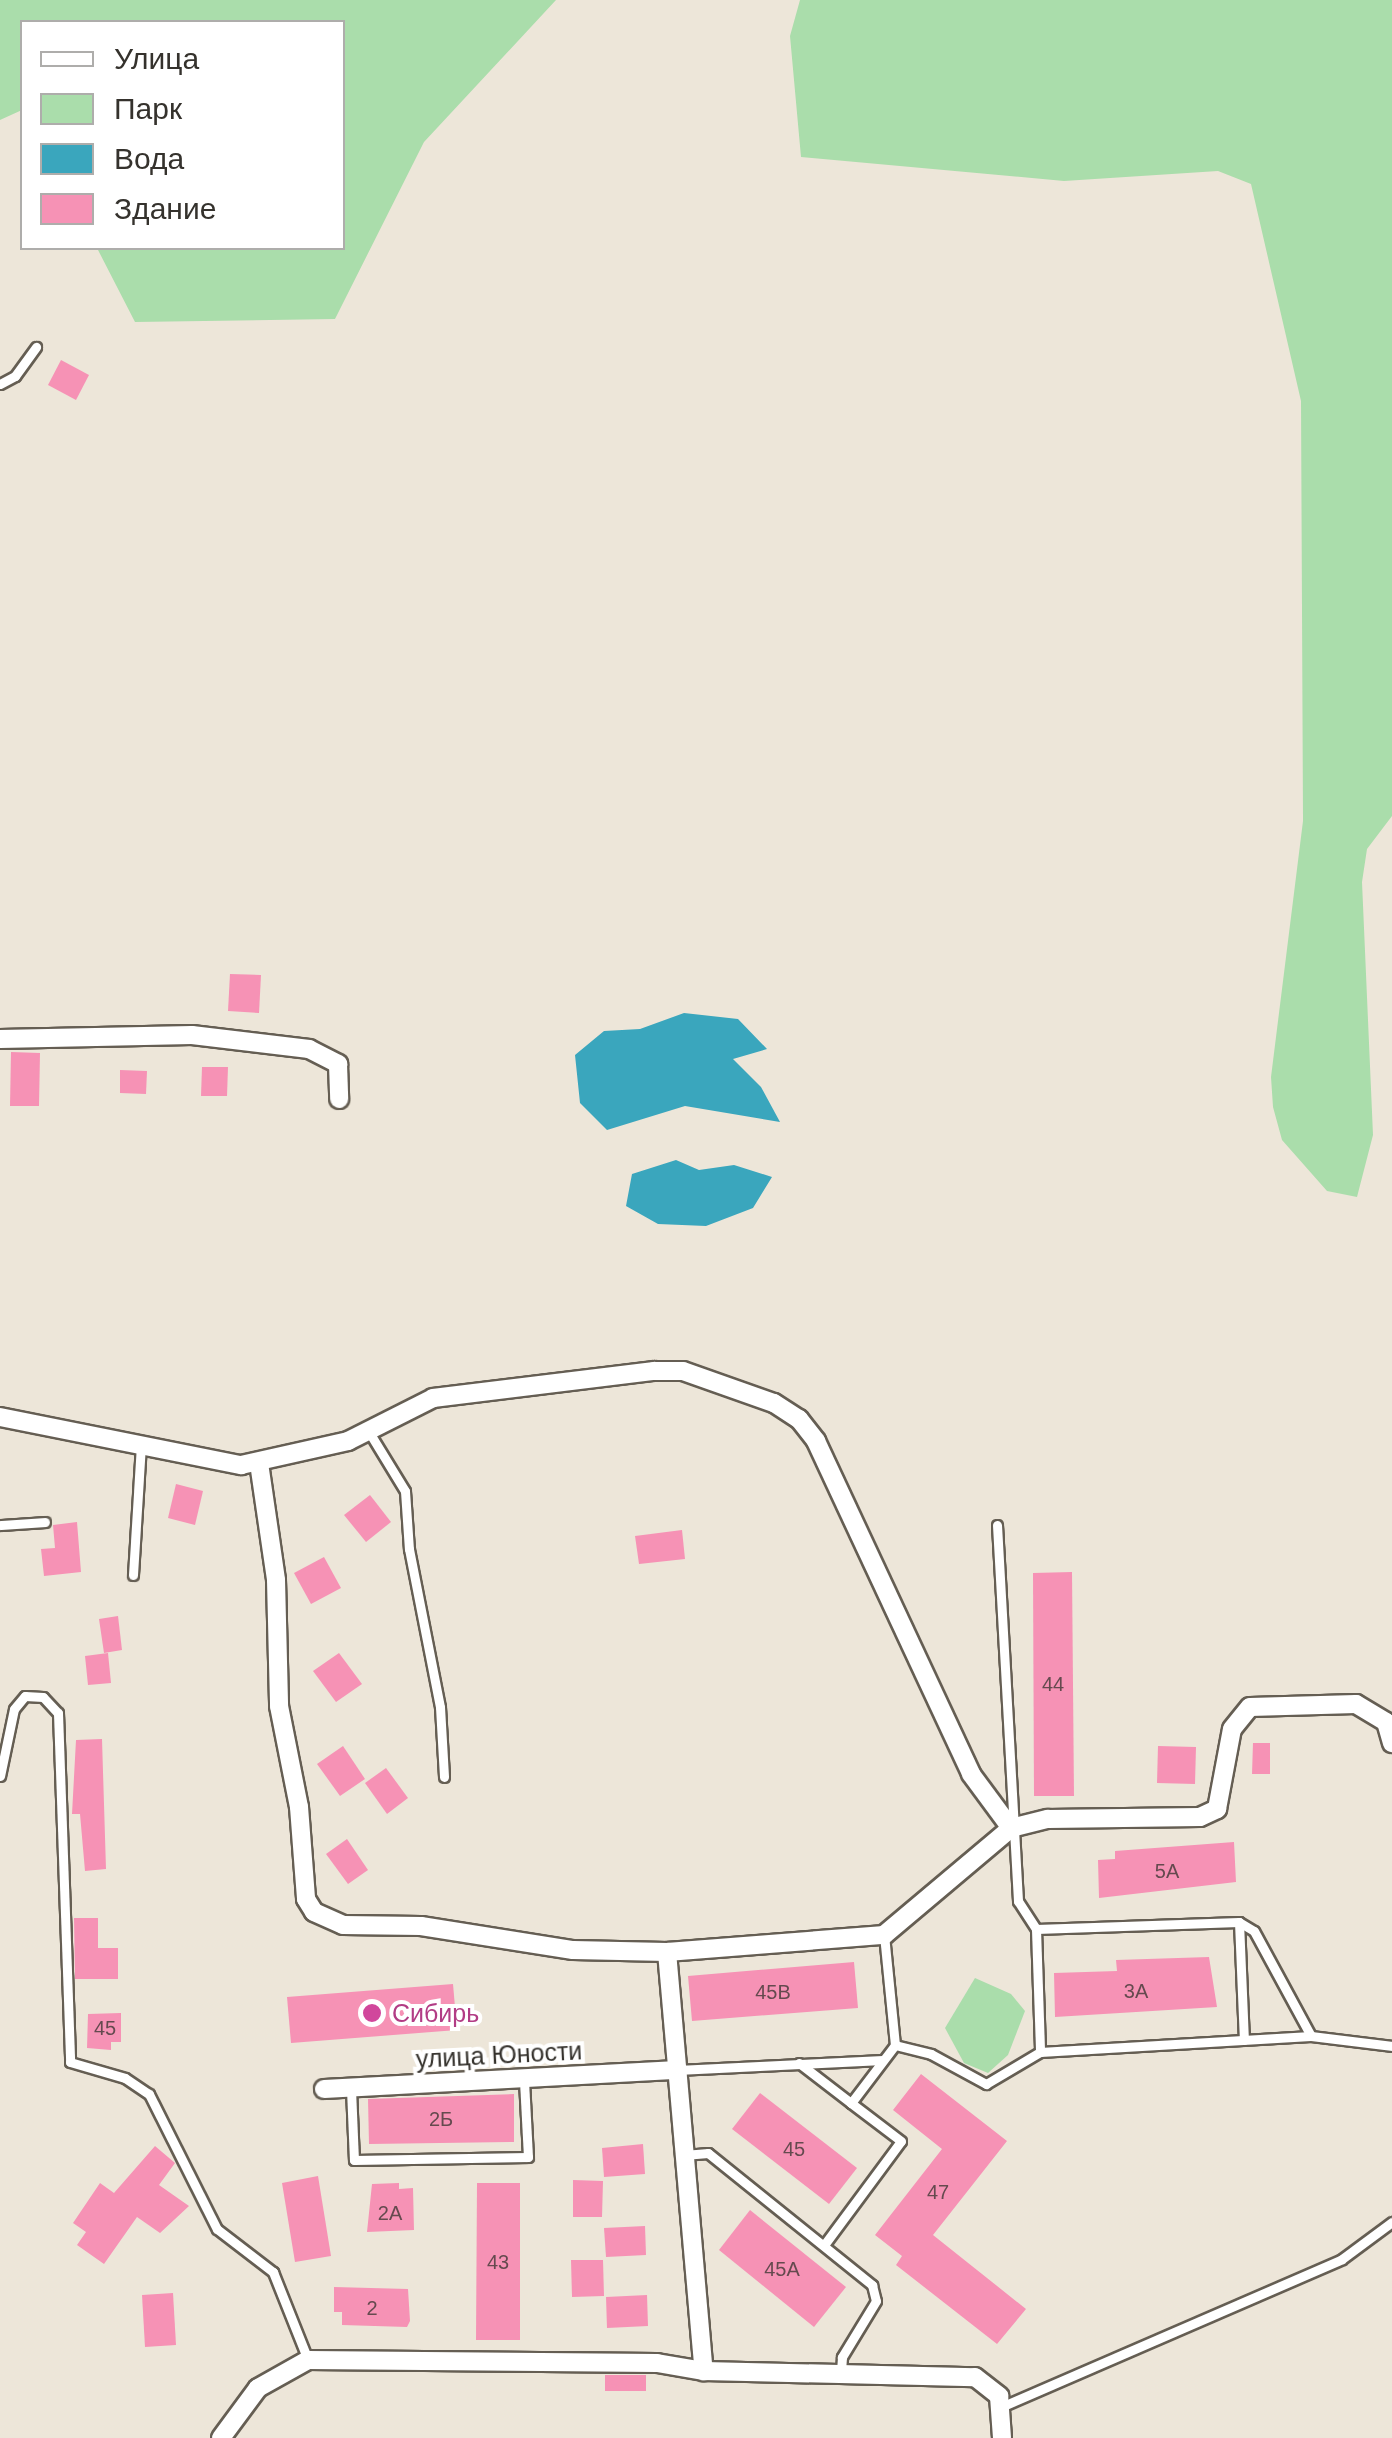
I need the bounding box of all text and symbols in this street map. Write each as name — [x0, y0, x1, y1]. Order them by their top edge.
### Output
legend — [20, 20, 345, 250]
text: Улица — [114, 42, 199, 75]
text: Парк — [114, 92, 182, 125]
text: Вода — [114, 142, 184, 175]
text: Здание — [114, 192, 216, 225]
house number: 44 — [1042, 1672, 1064, 1696]
house number: 5А — [1155, 1859, 1179, 1883]
house number: 3А — [1124, 1979, 1148, 2003]
house number: 45В — [755, 1980, 791, 2004]
place label: Сибирь — [392, 1998, 479, 2028]
marker: Сибирь — [361, 2002, 383, 2024]
house number: 45 — [94, 2016, 116, 2040]
street label: улица Юности — [415, 2036, 583, 2074]
house number: 2Б — [429, 2107, 453, 2131]
house number: 45 — [783, 2137, 805, 2161]
house number: 47 — [927, 2180, 949, 2204]
house number: 2А — [378, 2201, 402, 2225]
house number: 43 — [487, 2250, 509, 2274]
house number: 45А — [764, 2257, 800, 2281]
house number: 2 — [366, 2296, 378, 2320]

